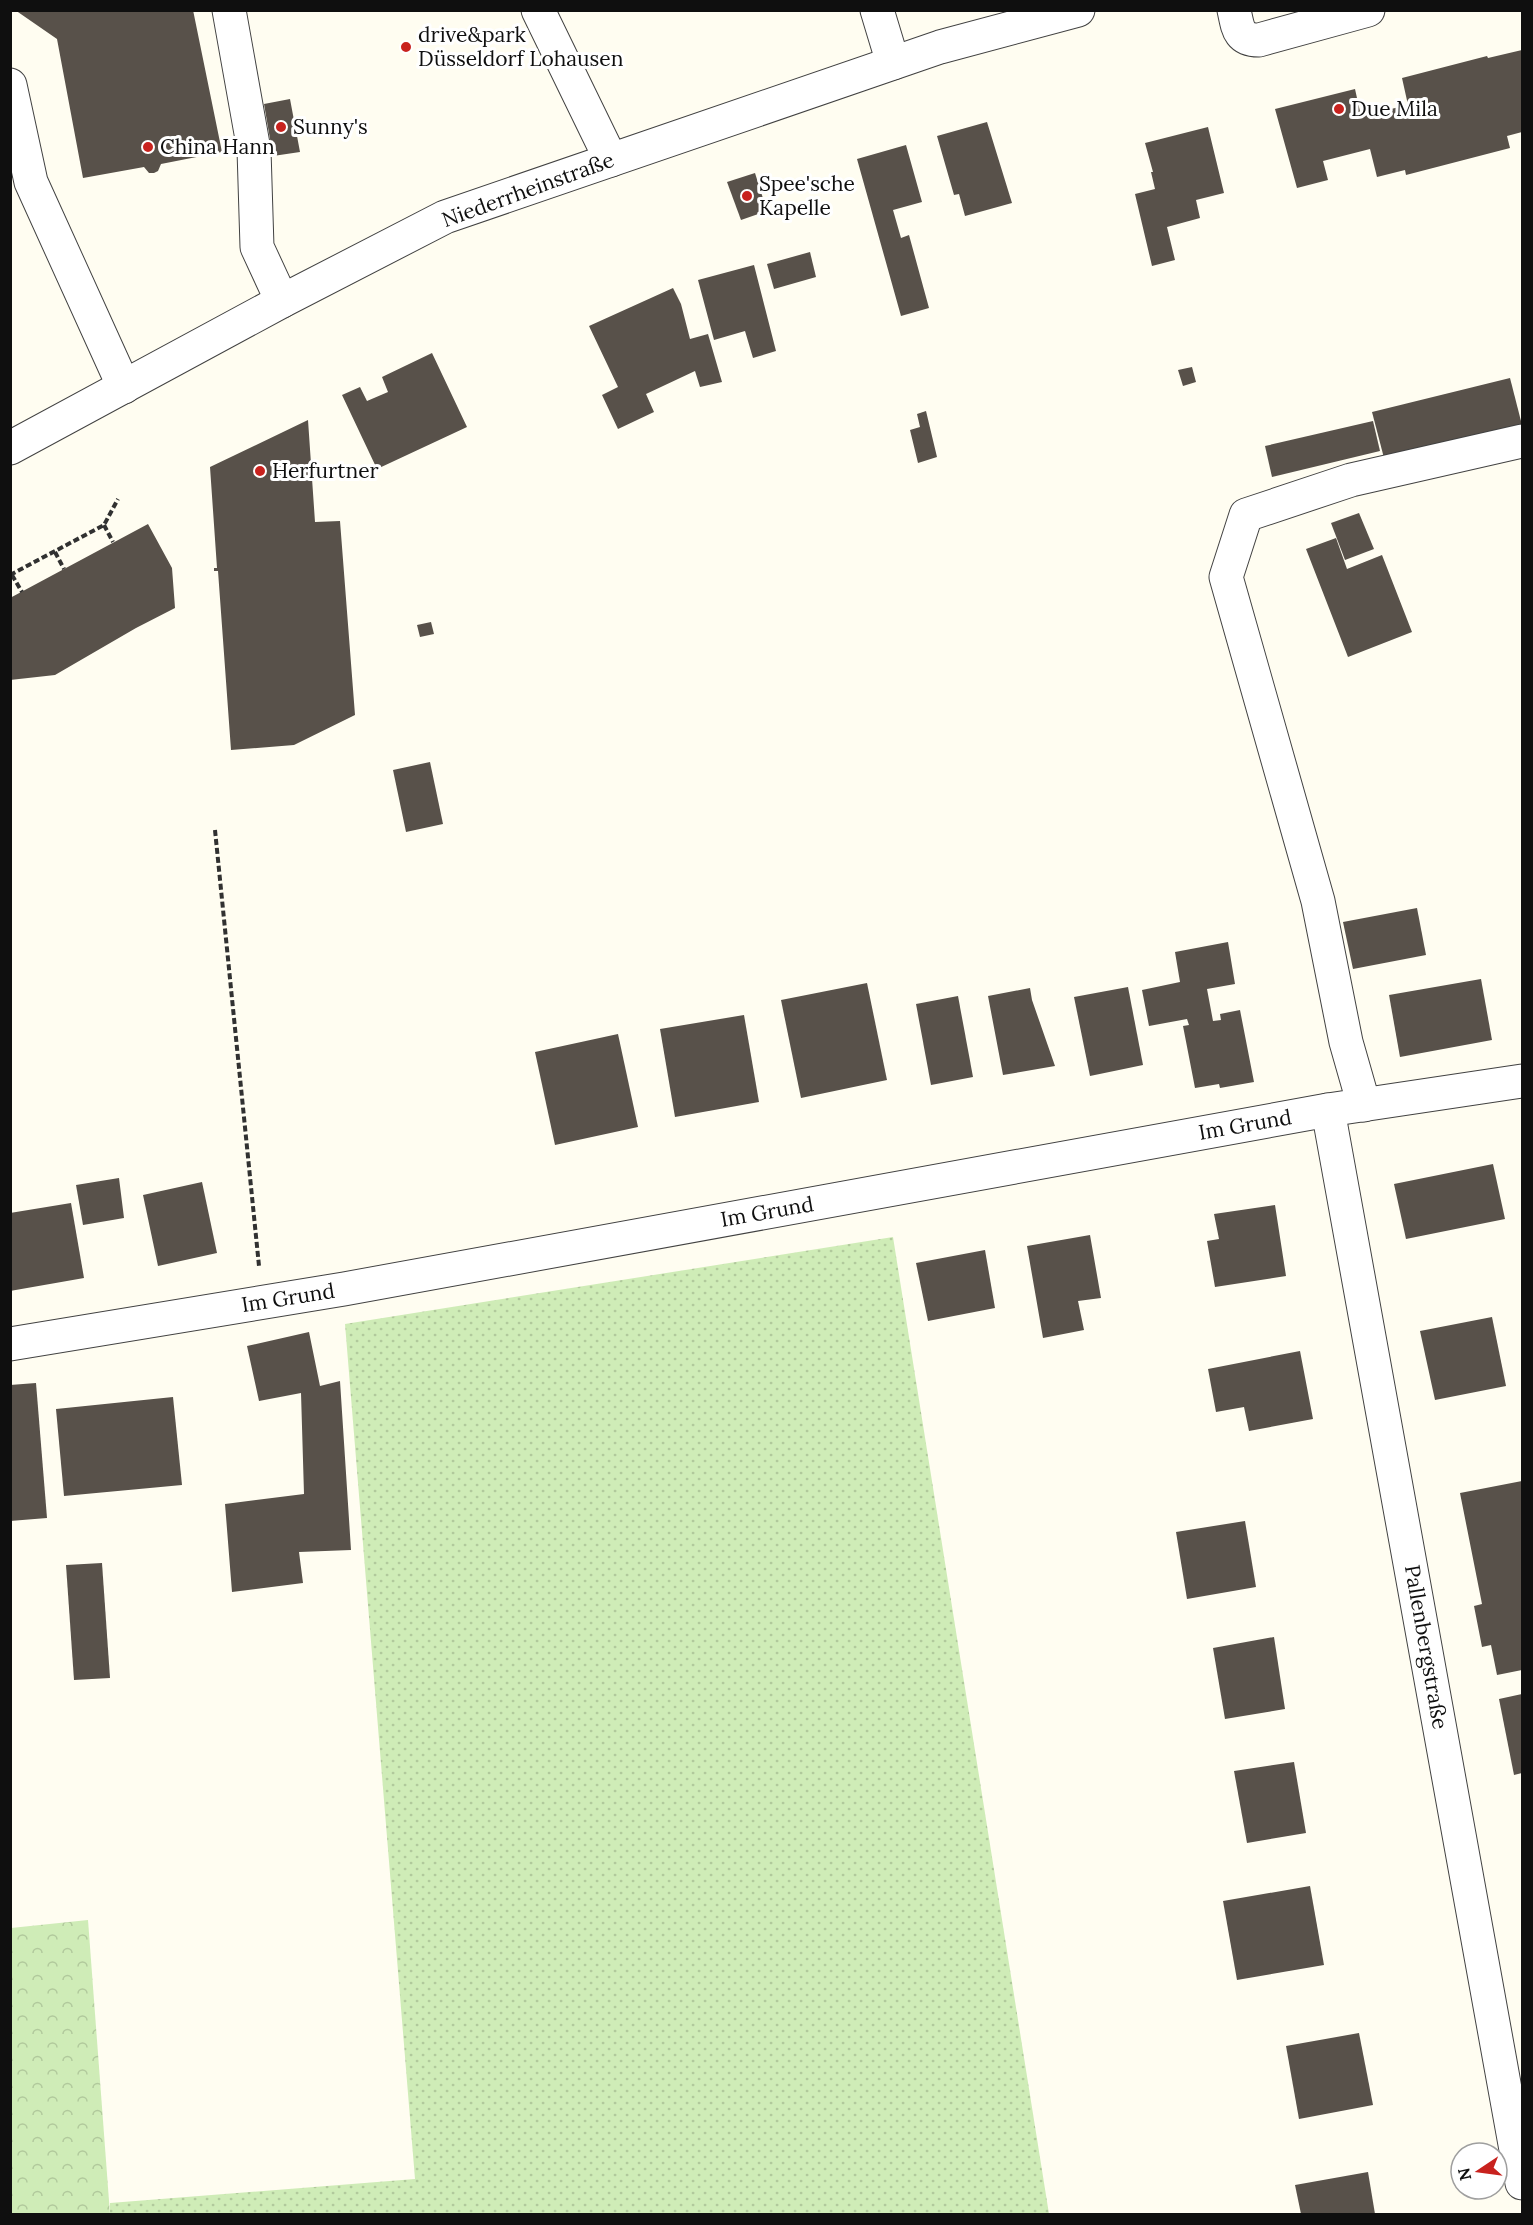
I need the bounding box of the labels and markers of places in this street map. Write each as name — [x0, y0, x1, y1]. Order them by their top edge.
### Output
place label: drive&park Düsseldorf Lohausen — [418, 21, 624, 72]
marker: drive&park Düsseldorf Lohausen — [399, 40, 413, 54]
place label: Due Mila — [1351, 95, 1438, 122]
marker: Due Mila — [1332, 102, 1346, 116]
place label: Sunny's — [293, 113, 368, 140]
marker: Sunny's — [274, 120, 288, 134]
place label: China Hann — [160, 133, 275, 160]
marker: China Hann — [141, 140, 155, 154]
place label: Spee'sche Kapelle — [759, 170, 855, 221]
marker: Spee'sche Kapelle — [740, 189, 754, 203]
place label: Herfurtner — [272, 457, 379, 484]
marker: Herfurtner — [253, 464, 267, 478]

